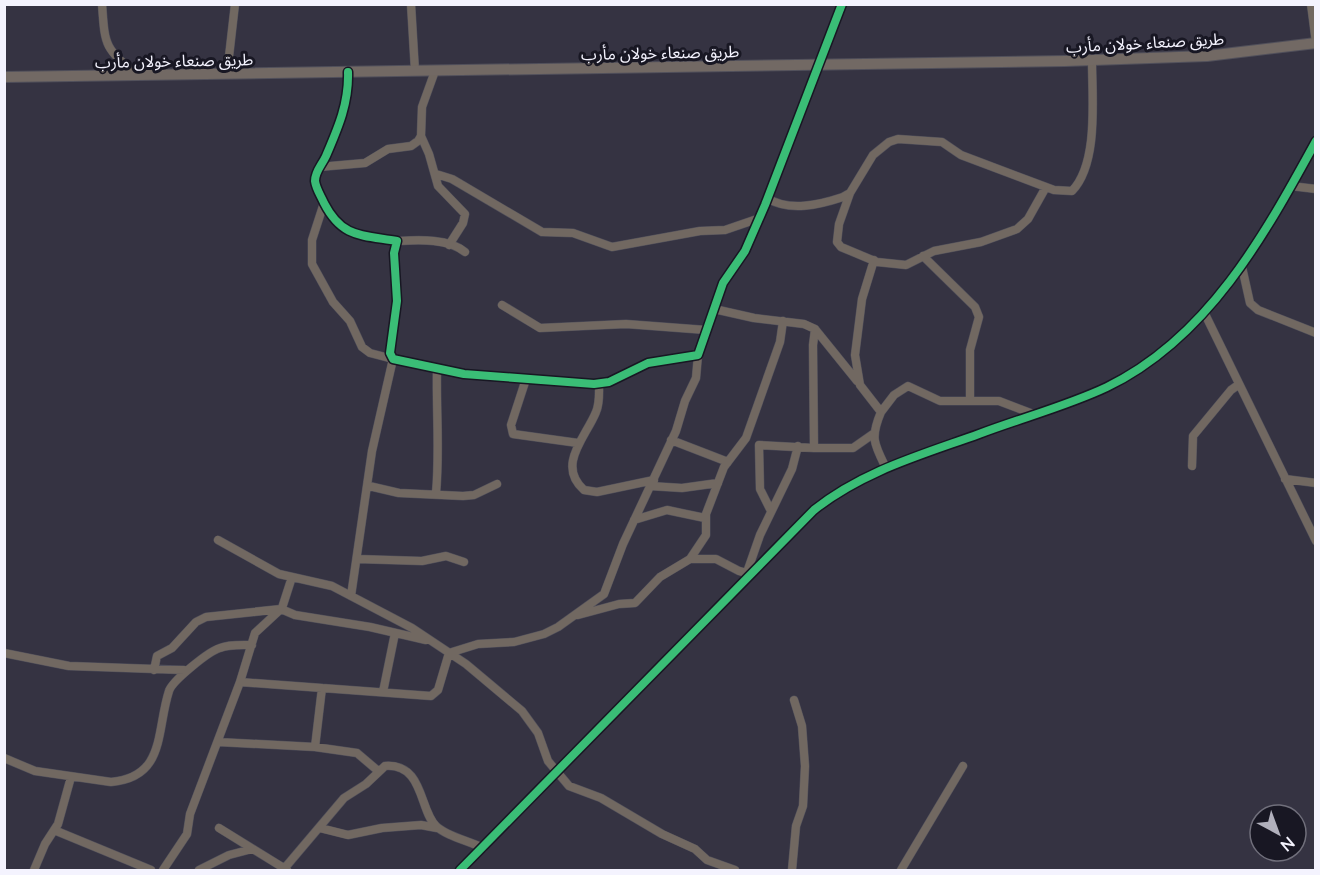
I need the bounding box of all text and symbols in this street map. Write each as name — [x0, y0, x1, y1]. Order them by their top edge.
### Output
street label: طريق صنعاء خولان مأرب — [1065, 28, 1225, 58]
street label: طريق صنعاء خولان مأرب — [581, 41, 739, 65]
street label: طريق صنعاء خولان مأرب — [95, 49, 253, 73]
north arrow — [1248, 803, 1308, 863]
text: N — [1277, 833, 1299, 856]

